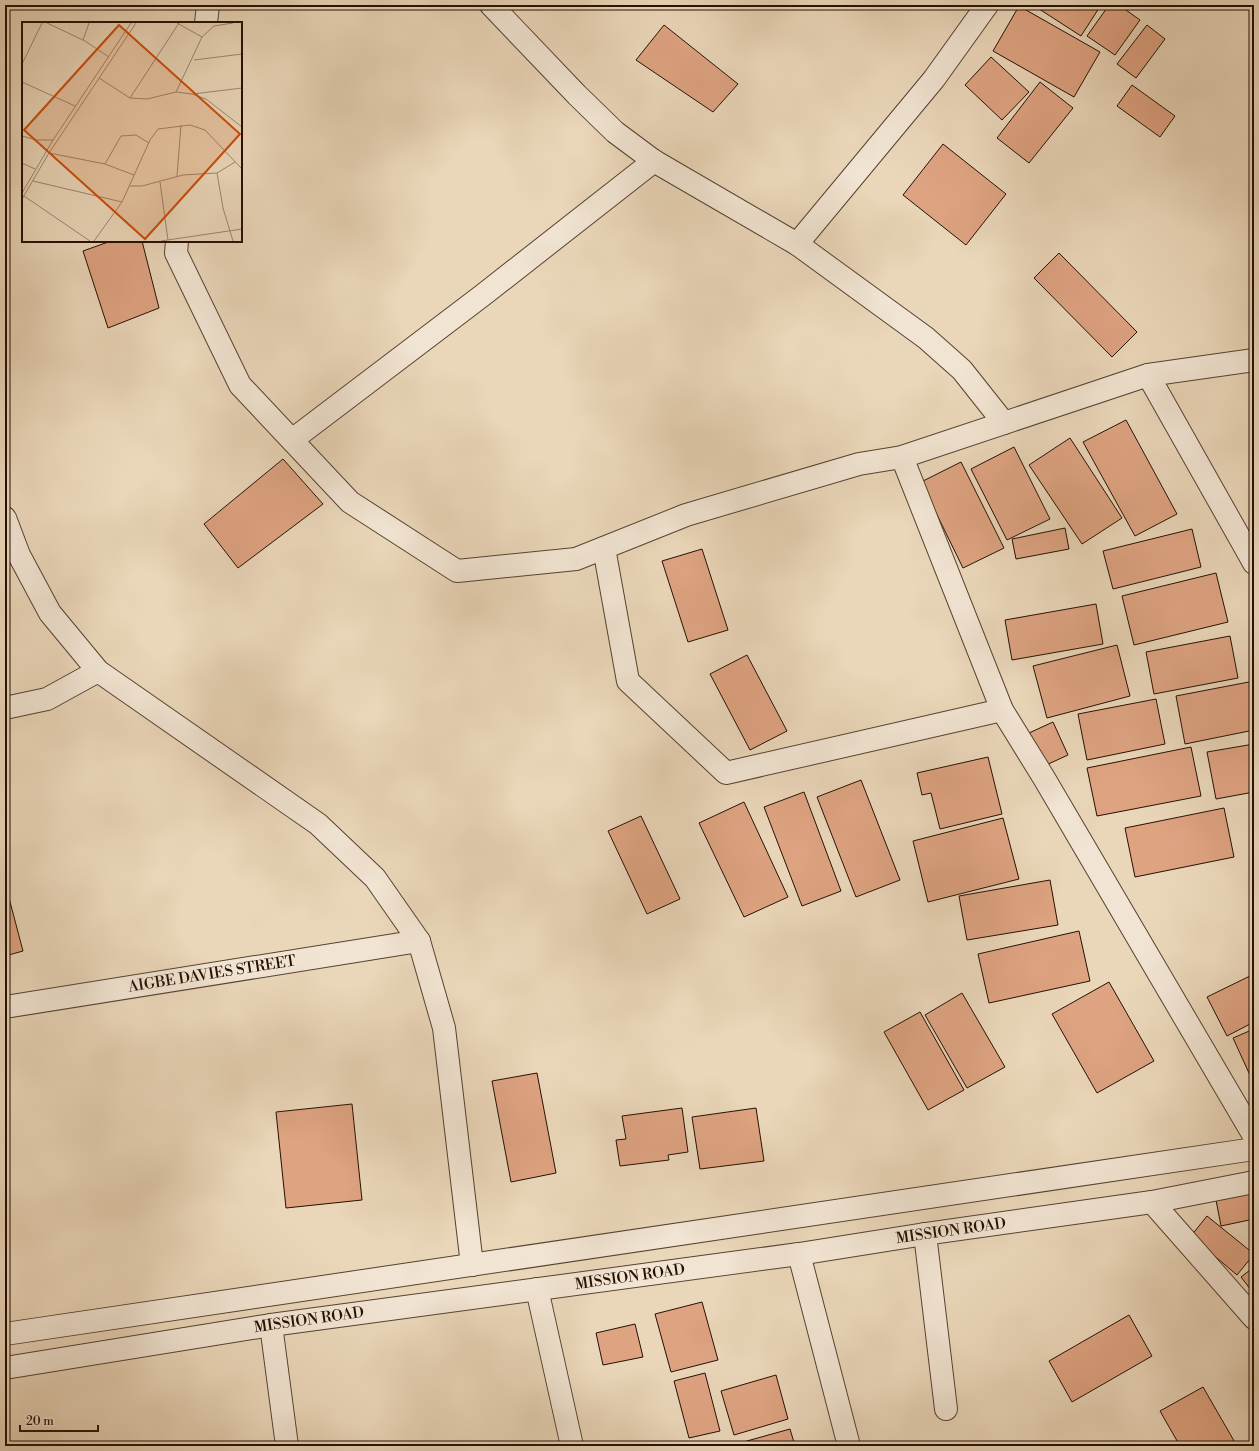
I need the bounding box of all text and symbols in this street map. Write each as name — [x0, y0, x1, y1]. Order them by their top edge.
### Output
inset map — [22, 22, 242, 242]
street label: AIGBE DAVIES STREET — [126, 951, 298, 997]
street label: MISSION ROAD — [895, 1214, 1007, 1248]
street label: MISSION ROAD — [574, 1260, 686, 1294]
street label: MISSION ROAD — [253, 1303, 365, 1337]
scale bar — [20, 1407, 98, 1433]
text: 20 m — [26, 1414, 54, 1429]

